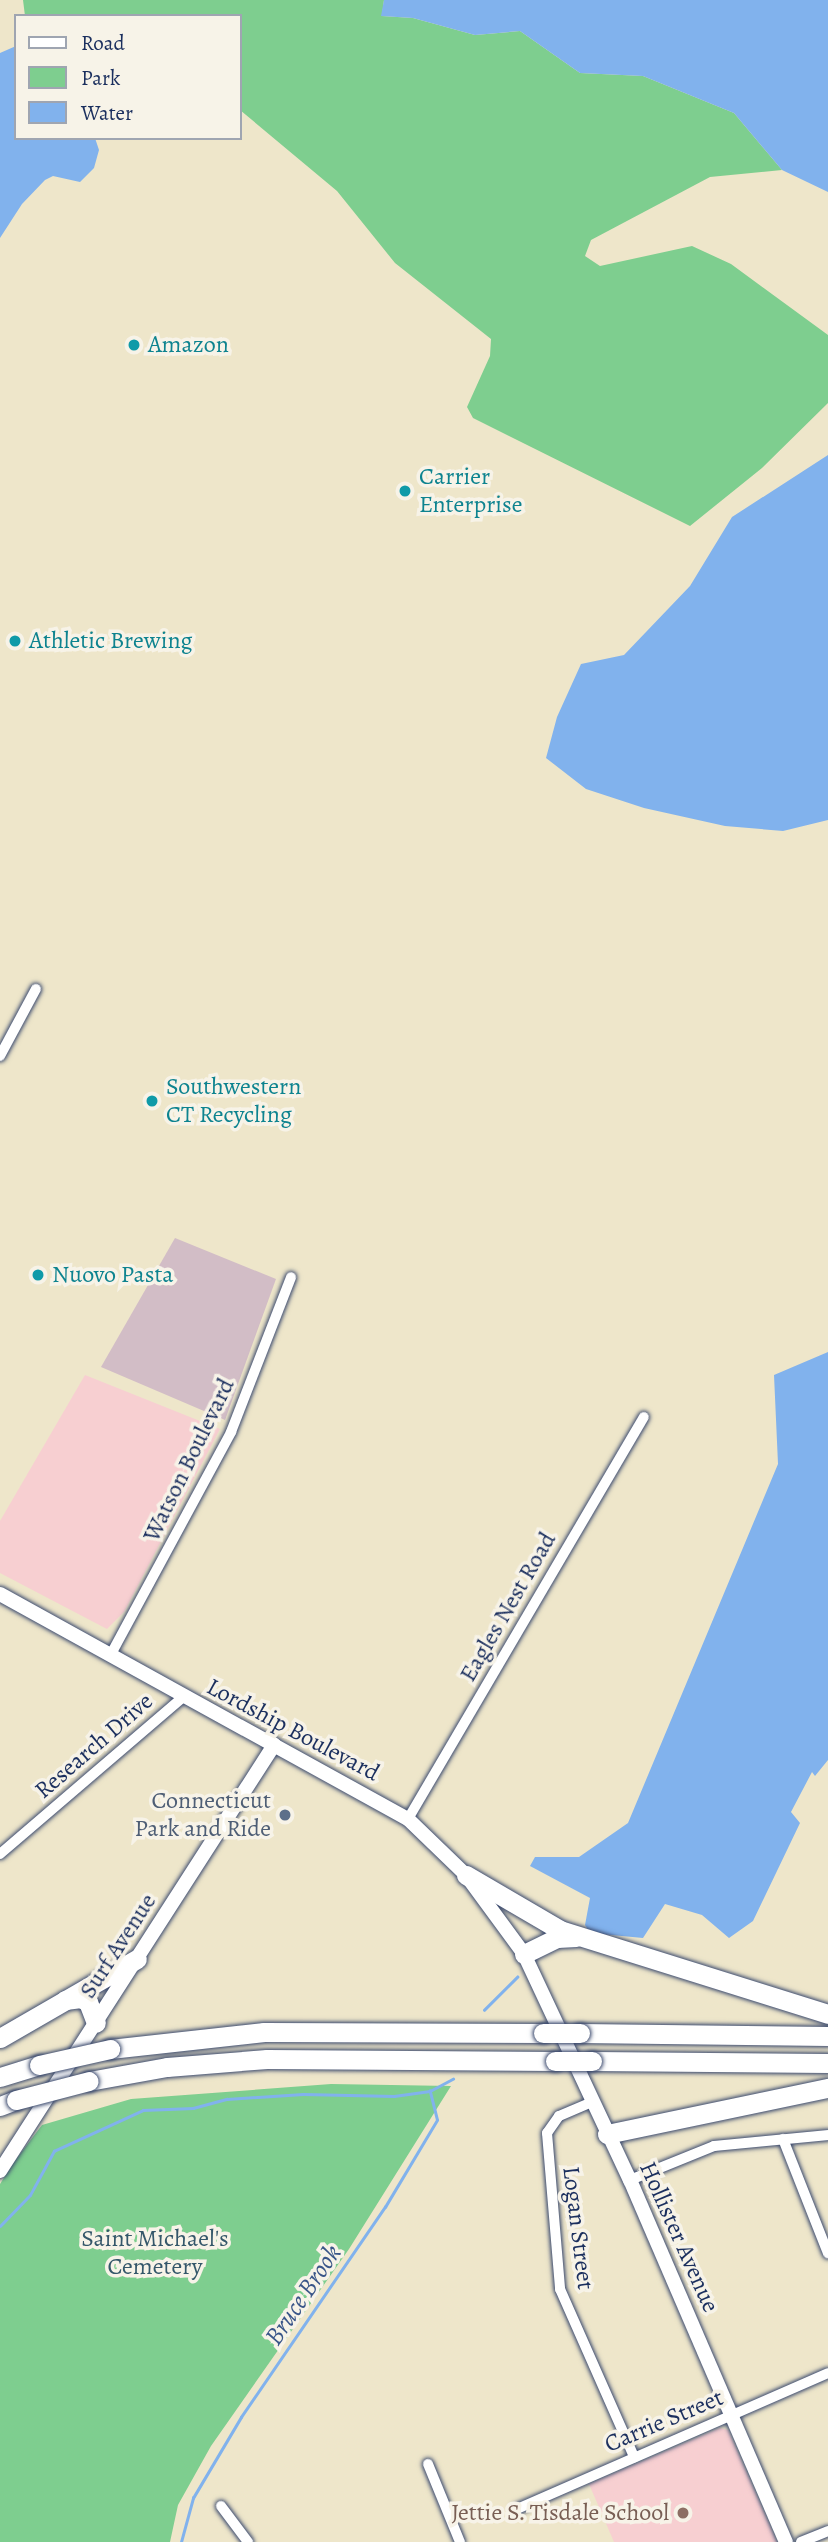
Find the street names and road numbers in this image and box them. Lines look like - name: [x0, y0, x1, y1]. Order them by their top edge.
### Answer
- street label: Watson Boulevard: [137, 1374, 241, 1546]
- street label: Eagles Nest Road: [454, 1527, 562, 1687]
- street label: Lordship Boulevard: [202, 1672, 384, 1788]
- street label: Research Drive: [29, 1687, 159, 1805]
- street label: Surf Avenue: [74, 1888, 162, 2004]
- street label: Hollister Avenue: [633, 2157, 725, 2317]
- street label: Logan Street: [556, 2165, 600, 2291]
- street label: Carrie Street: [600, 2383, 728, 2459]

